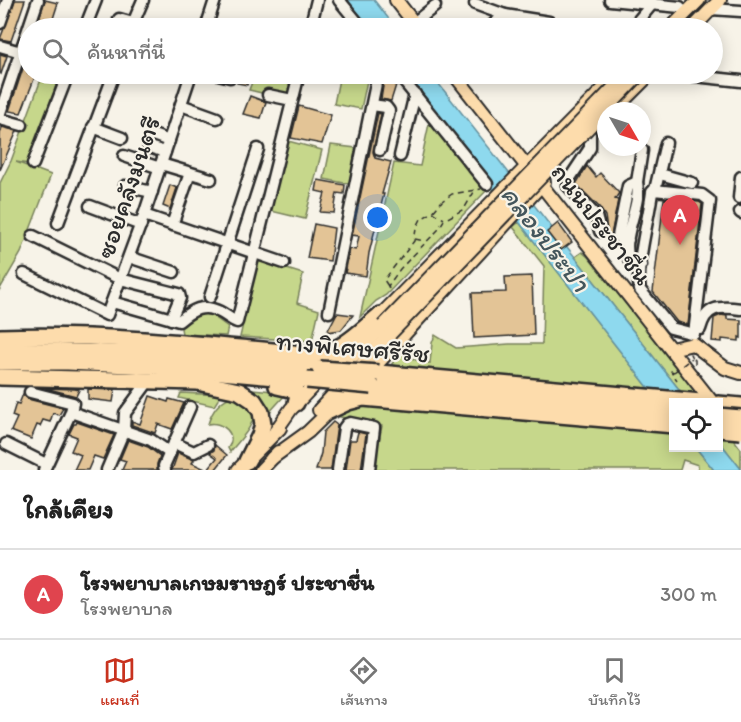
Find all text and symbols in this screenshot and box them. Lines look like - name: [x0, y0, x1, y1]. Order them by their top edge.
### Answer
- search box: [18, 18, 723, 84]
- icon: search: [39, 35, 72, 68]
- text: ค้นหาที่นี่: [87, 38, 165, 65]
- north arrow: [597, 102, 651, 156]
- street label: ซอยคลังมนตรี: [89, 112, 167, 262]
- street label: ถนนประชาชื่น: [544, 157, 660, 292]
- water label: คลองประปา: [494, 178, 598, 298]
- pin: A: [660, 196, 700, 245]
- your location: [363, 203, 392, 232]
- street label: ทางพิเศษศรีรัช: [275, 324, 431, 370]
- map controls: [669, 398, 723, 452]
- button: locate: [669, 398, 723, 452]
- text: ใกล้เคียง: [24, 493, 114, 525]
- text: โรงพยาบาลเกษมราษฎร์ ประชาชื่น: [81, 569, 374, 596]
- text: A: [37, 582, 50, 606]
- text: 300 m: [660, 582, 717, 606]
- text: โรงพยาบาล: [81, 596, 173, 620]
- tab: แผนที่: [100, 654, 140, 709]
- tab: เส้นทาง: [340, 654, 388, 709]
- tab: บันทึกไว้: [588, 654, 641, 709]

